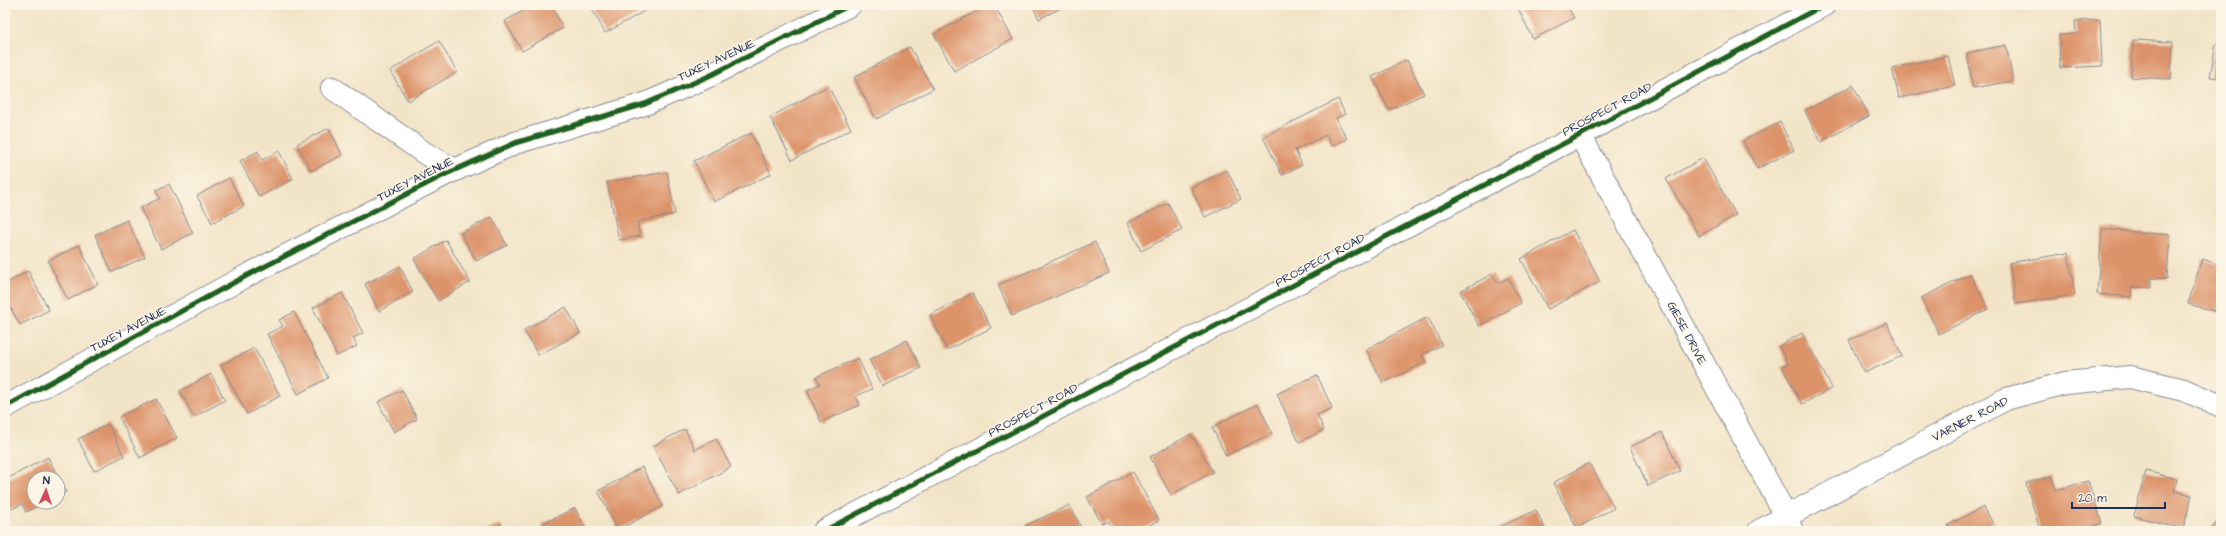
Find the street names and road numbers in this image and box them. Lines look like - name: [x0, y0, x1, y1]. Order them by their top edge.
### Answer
- street label: TUXEY AVENUE: [675, 35, 758, 86]
- street label: PROSPECT ROAD: [1559, 78, 1655, 140]
- street label: TUXEY AVENUE: [374, 153, 456, 206]
- street label: PROSPECT ROAD: [1272, 229, 1368, 291]
- street label: GIESE DRIVE: [1663, 299, 1710, 368]
- street label: TUXEY AVENUE: [87, 302, 169, 357]
- street label: PROSPECT ROAD: [985, 379, 1081, 441]
- street label: VARNER ROAD: [1929, 393, 2012, 446]

